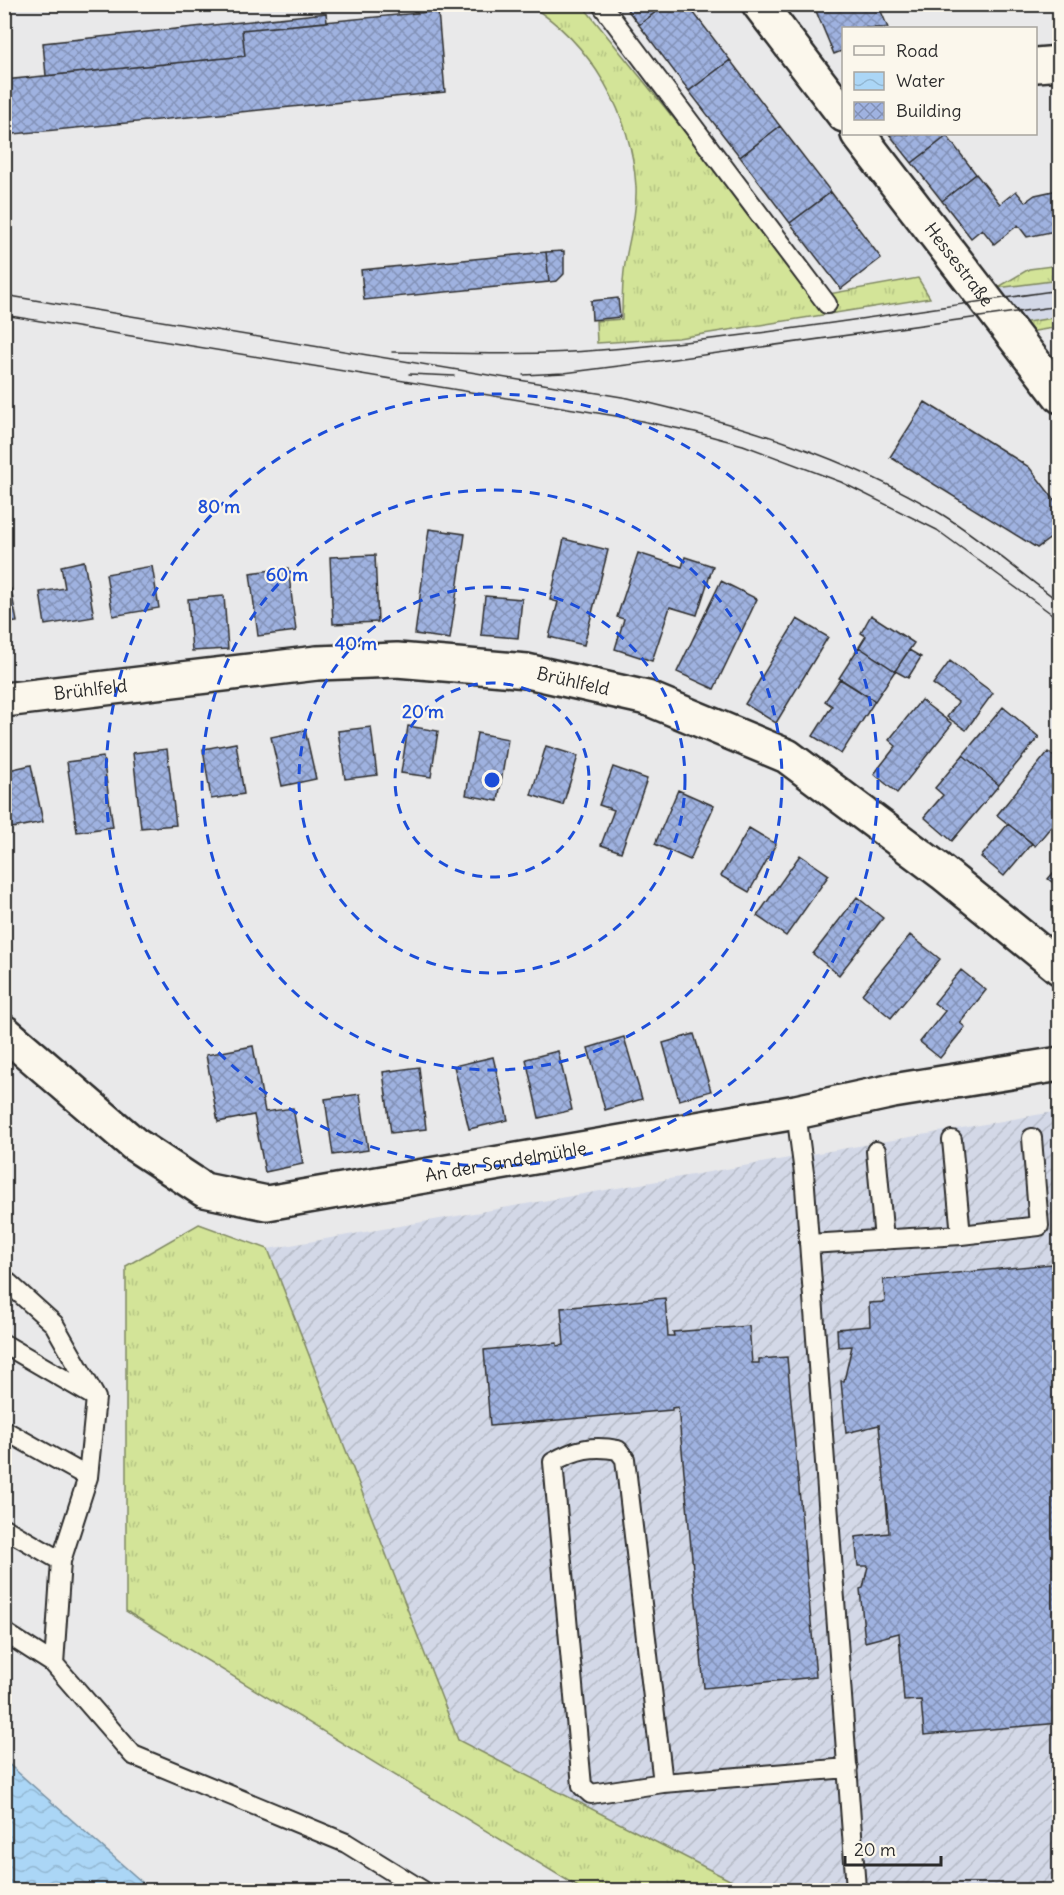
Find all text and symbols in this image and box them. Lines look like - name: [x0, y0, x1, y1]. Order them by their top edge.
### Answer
- legend: [842, 27, 1037, 135]
- text: Road: [896, 39, 939, 62]
- text: Water: [896, 69, 946, 92]
- text: Building: [896, 99, 961, 122]
- street label: Hessestraße: [920, 218, 999, 311]
- text: 80 m: [198, 495, 240, 518]
- text: 60 m: [266, 563, 308, 586]
- text: 40 m: [335, 632, 377, 655]
- street label: Brühlfeld: [535, 662, 612, 700]
- street label: Brühlfeld: [52, 673, 129, 705]
- text: 20 m: [402, 700, 444, 723]
- centre of rings: [482, 770, 502, 790]
- street label: An der Sandelmühle: [423, 1136, 588, 1187]
- scale bar: [845, 1829, 941, 1867]
- text: 20 m: [854, 1838, 896, 1861]

